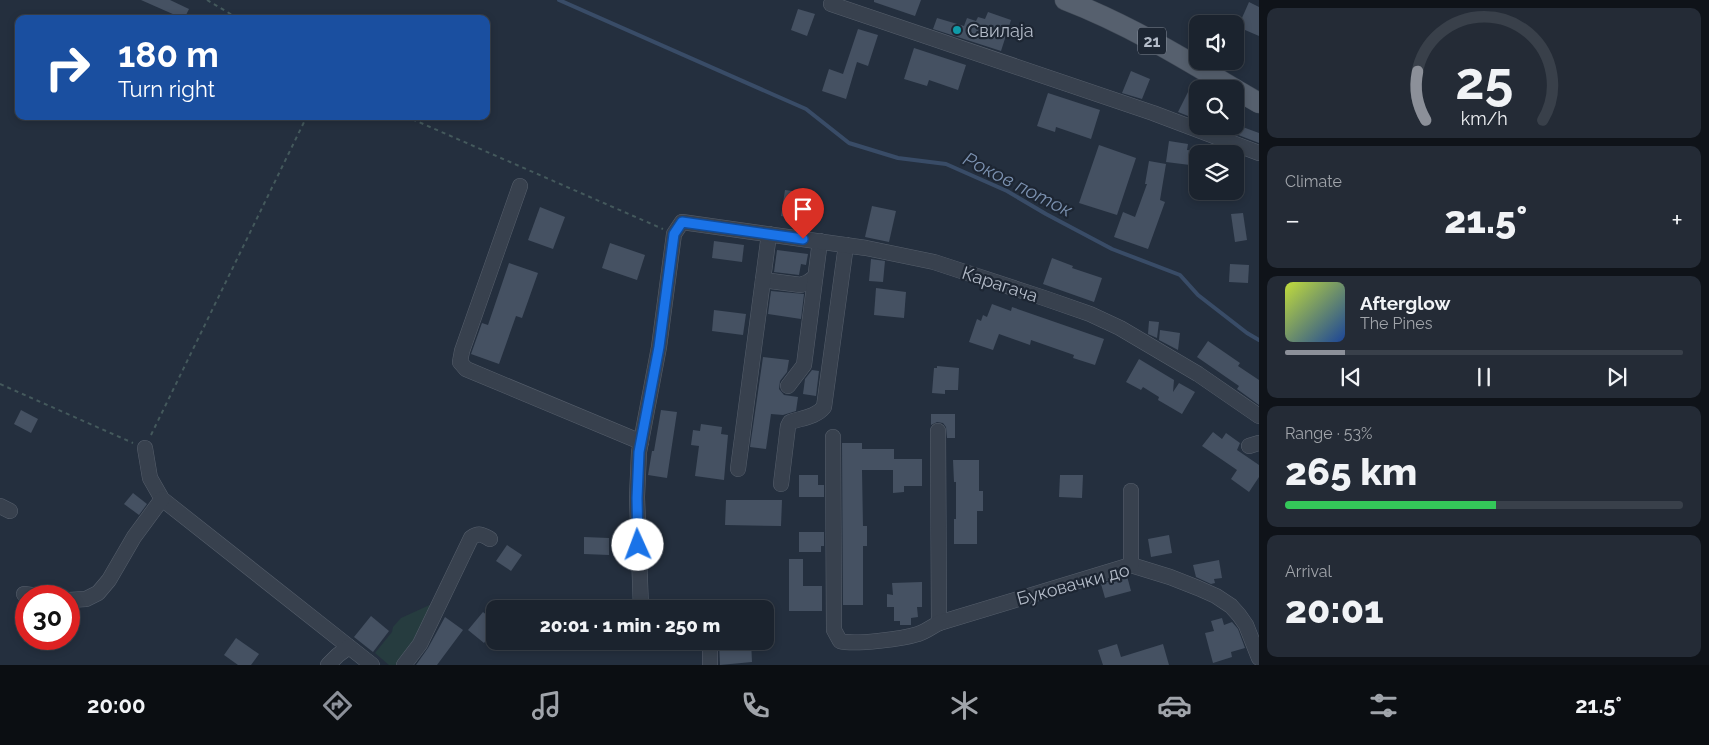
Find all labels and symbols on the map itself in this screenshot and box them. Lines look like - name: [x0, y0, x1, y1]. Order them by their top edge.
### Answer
- place label: Свилаја: [967, 20, 1034, 41]
- marker: Свилаја: [951, 24, 963, 36]
- road number: 21: [1138, 27, 1166, 54]
- water label: Роков поток: [960, 147, 1077, 221]
- pin: [782, 188, 824, 239]
- street label: Карагача: [960, 262, 1040, 306]
- position arrow: [611, 518, 663, 570]
- street label: Буковачки до: [1014, 559, 1132, 609]
- speed limit sign: 30: [15, 585, 80, 650]

